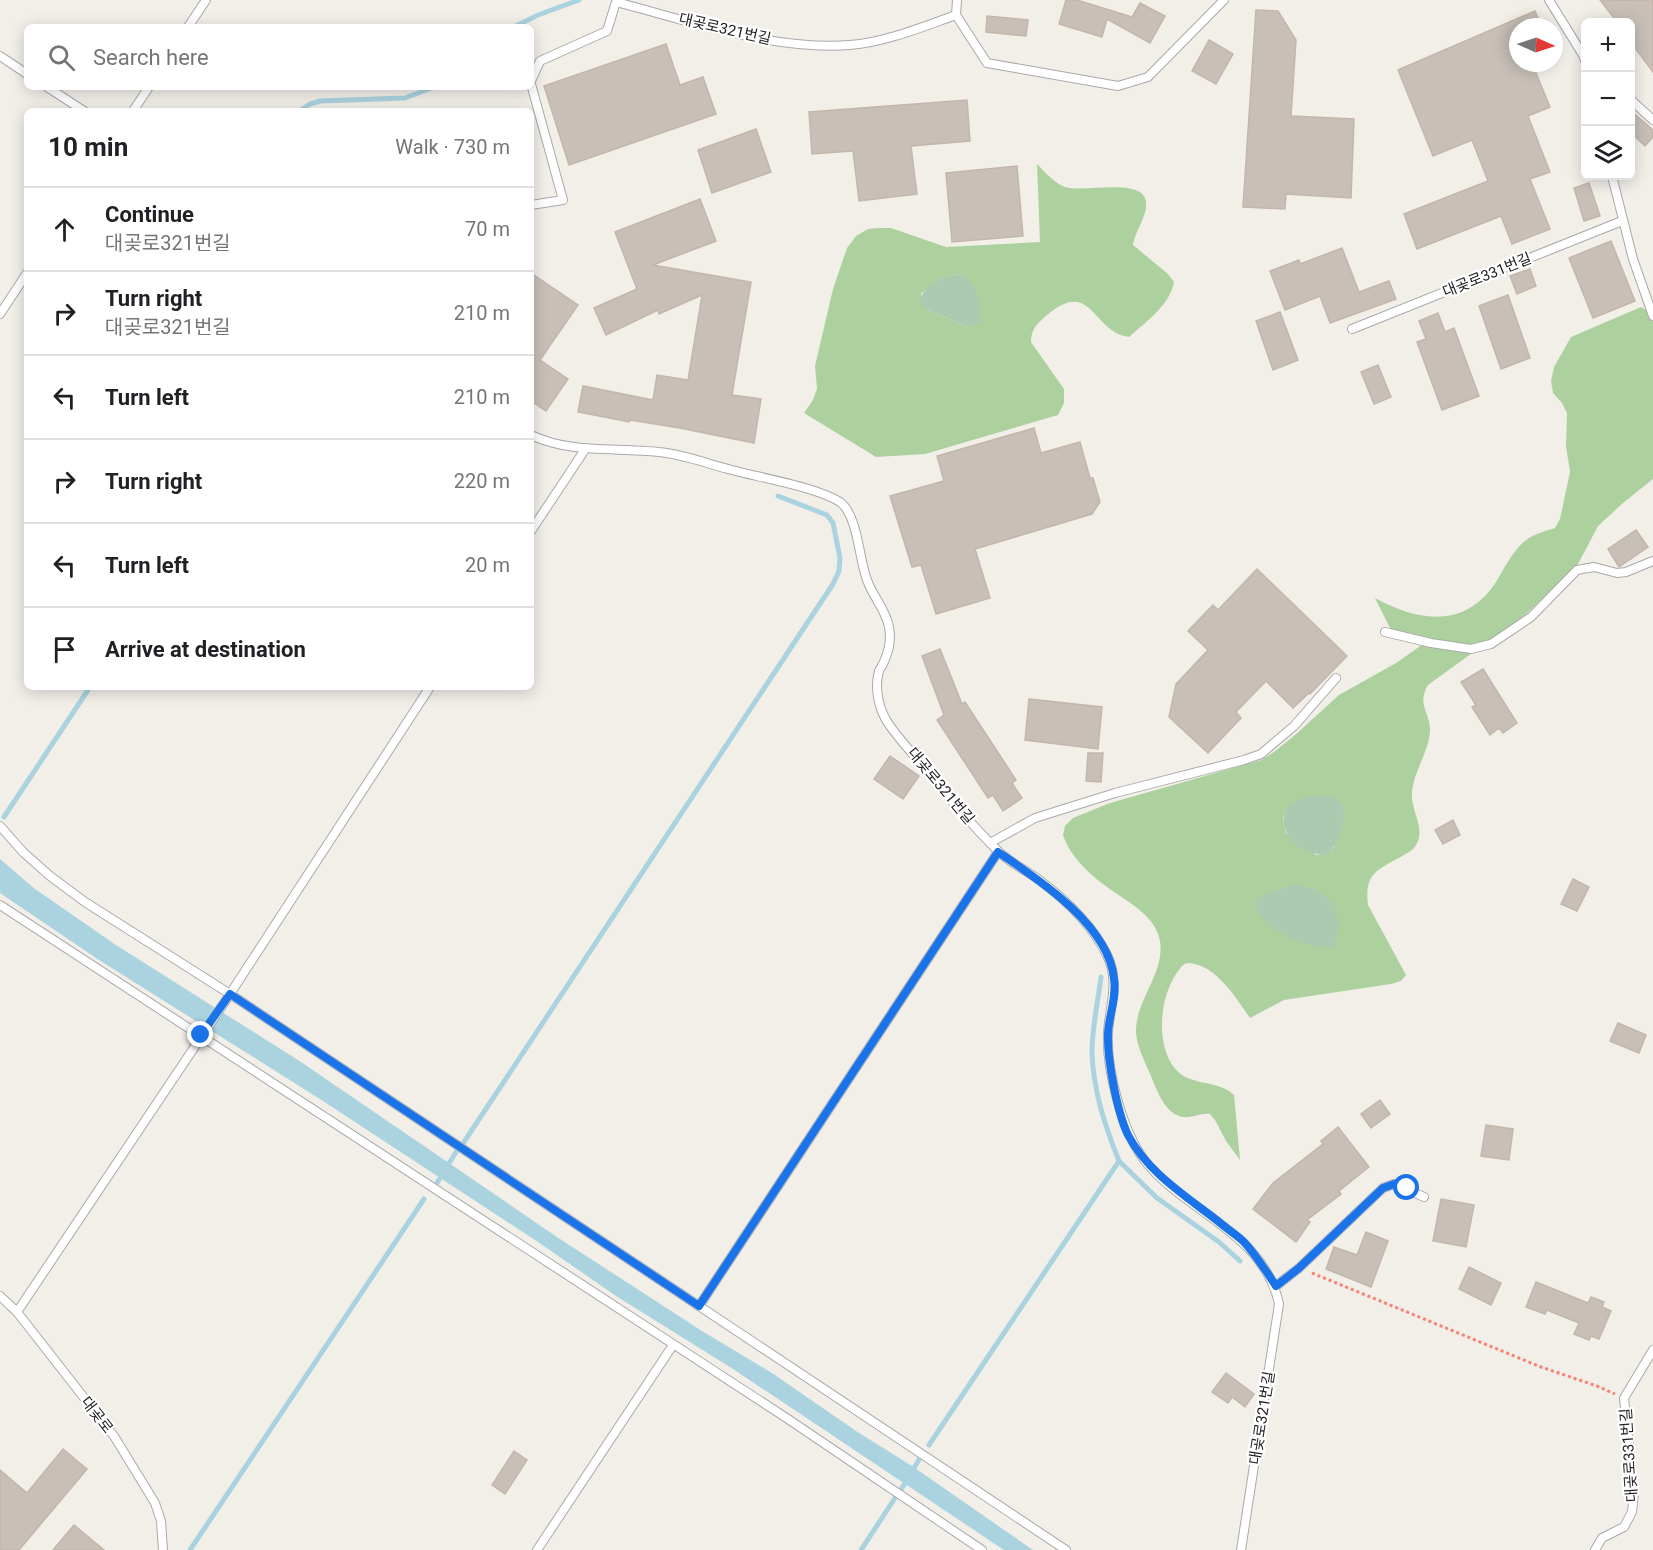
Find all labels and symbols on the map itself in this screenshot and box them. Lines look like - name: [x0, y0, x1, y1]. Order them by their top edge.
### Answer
- street label: 대곶로321번길: [677, 10, 773, 48]
- north arrow: [1509, 18, 1563, 72]
- street label: 대곶로331번길: [1440, 249, 1534, 301]
- street label: 대곶로321번길: [904, 744, 978, 828]
- route end: [187, 1021, 213, 1047]
- route start: [1393, 1174, 1419, 1200]
- street label: 대곶로321번길: [1246, 1370, 1278, 1466]
- street label: 대곶로: [77, 1393, 117, 1437]
- street label: 대곶로331번길: [1617, 1407, 1641, 1503]

